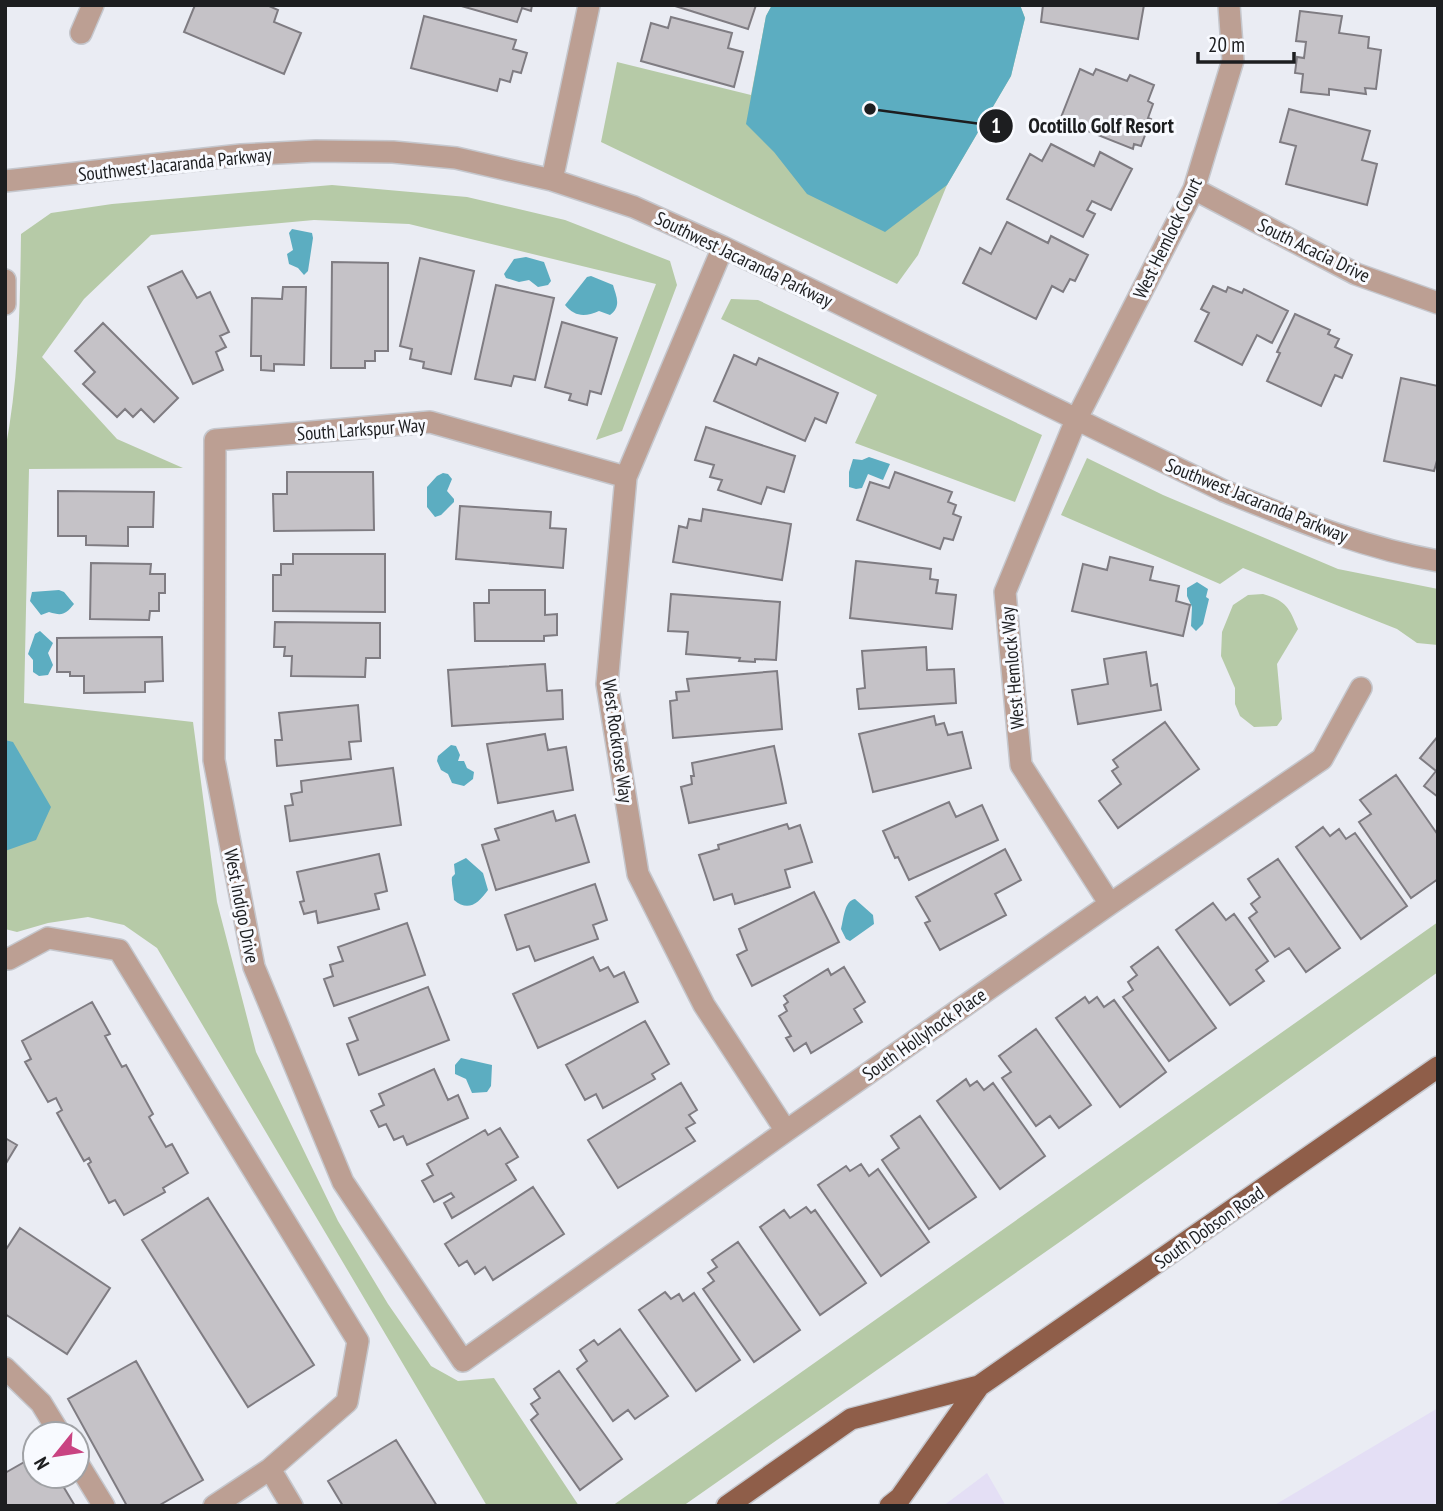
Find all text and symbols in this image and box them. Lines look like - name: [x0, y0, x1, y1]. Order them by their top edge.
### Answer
- scale bar: [1198, 21, 1294, 65]
- text: 20 m: [1208, 31, 1245, 58]
- callout: Ocotillo Golf Resort: [979, 105, 1188, 147]
- text: 1: [991, 112, 1001, 139]
- text: Ocotillo Golf Resort: [1028, 112, 1174, 139]
- street label: Southwest Jacaranda Parkway: [77, 142, 274, 186]
- street label: West Hemlock Court: [1127, 173, 1207, 303]
- street label: Southwest Jacaranda Parkway: [651, 206, 837, 313]
- street label: South Acacia Drive: [1254, 213, 1374, 288]
- street label: South Larkspur Way: [296, 412, 427, 445]
- street label: Southwest Jacaranda Parkway: [1162, 452, 1352, 548]
- street label: West Hemlock Way: [995, 605, 1029, 730]
- street label: West Rockrose Way: [597, 678, 639, 805]
- street label: West Indigo Drive: [219, 847, 265, 965]
- street label: South Hollyhock Place: [857, 982, 991, 1086]
- street label: South Dobson Road: [1150, 1180, 1268, 1274]
- north arrow: [21, 1420, 91, 1490]
- text: N: [28, 1453, 54, 1474]

